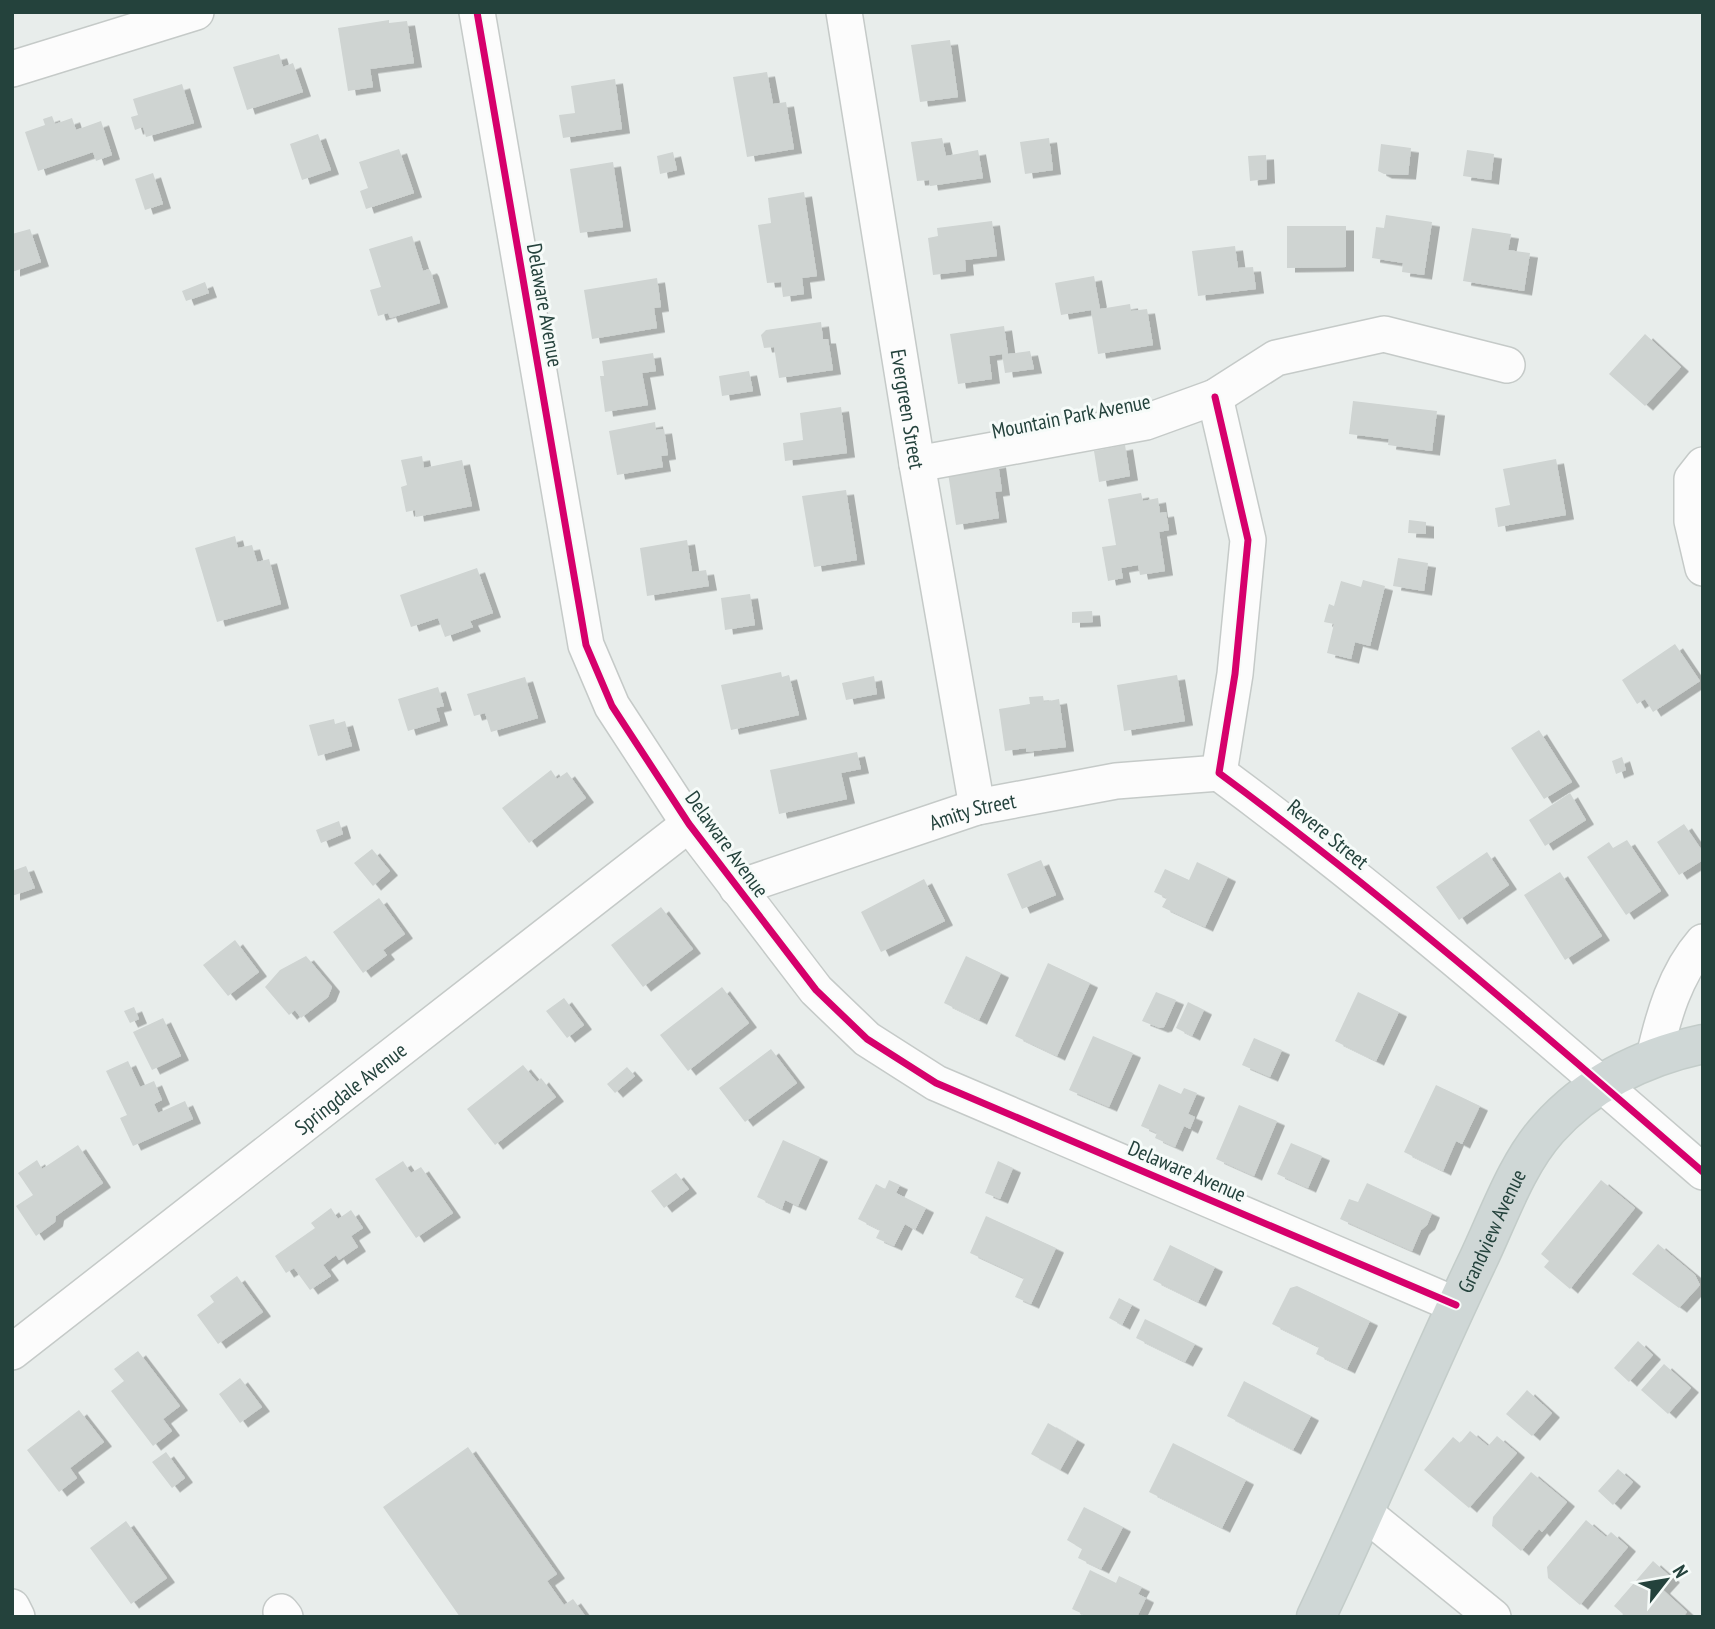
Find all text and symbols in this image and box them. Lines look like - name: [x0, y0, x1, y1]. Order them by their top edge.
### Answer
- street label: Delaware Avenue: [521, 241, 569, 369]
- street label: Evergreen Street: [885, 347, 931, 471]
- street label: Mountain Park Avenue: [989, 387, 1153, 445]
- street label: Delaware Avenue: [679, 785, 775, 903]
- street label: Amity Street: [925, 786, 1018, 836]
- street label: Revere Street: [1282, 793, 1374, 875]
- street label: Springdale Avenue: [289, 1036, 412, 1140]
- street label: Delaware Avenue: [1124, 1134, 1250, 1208]
- street label: Grandview Avenue: [1451, 1164, 1531, 1297]
- north arrow: [1631, 1545, 1701, 1615]
- text: N: [1668, 1561, 1694, 1582]

